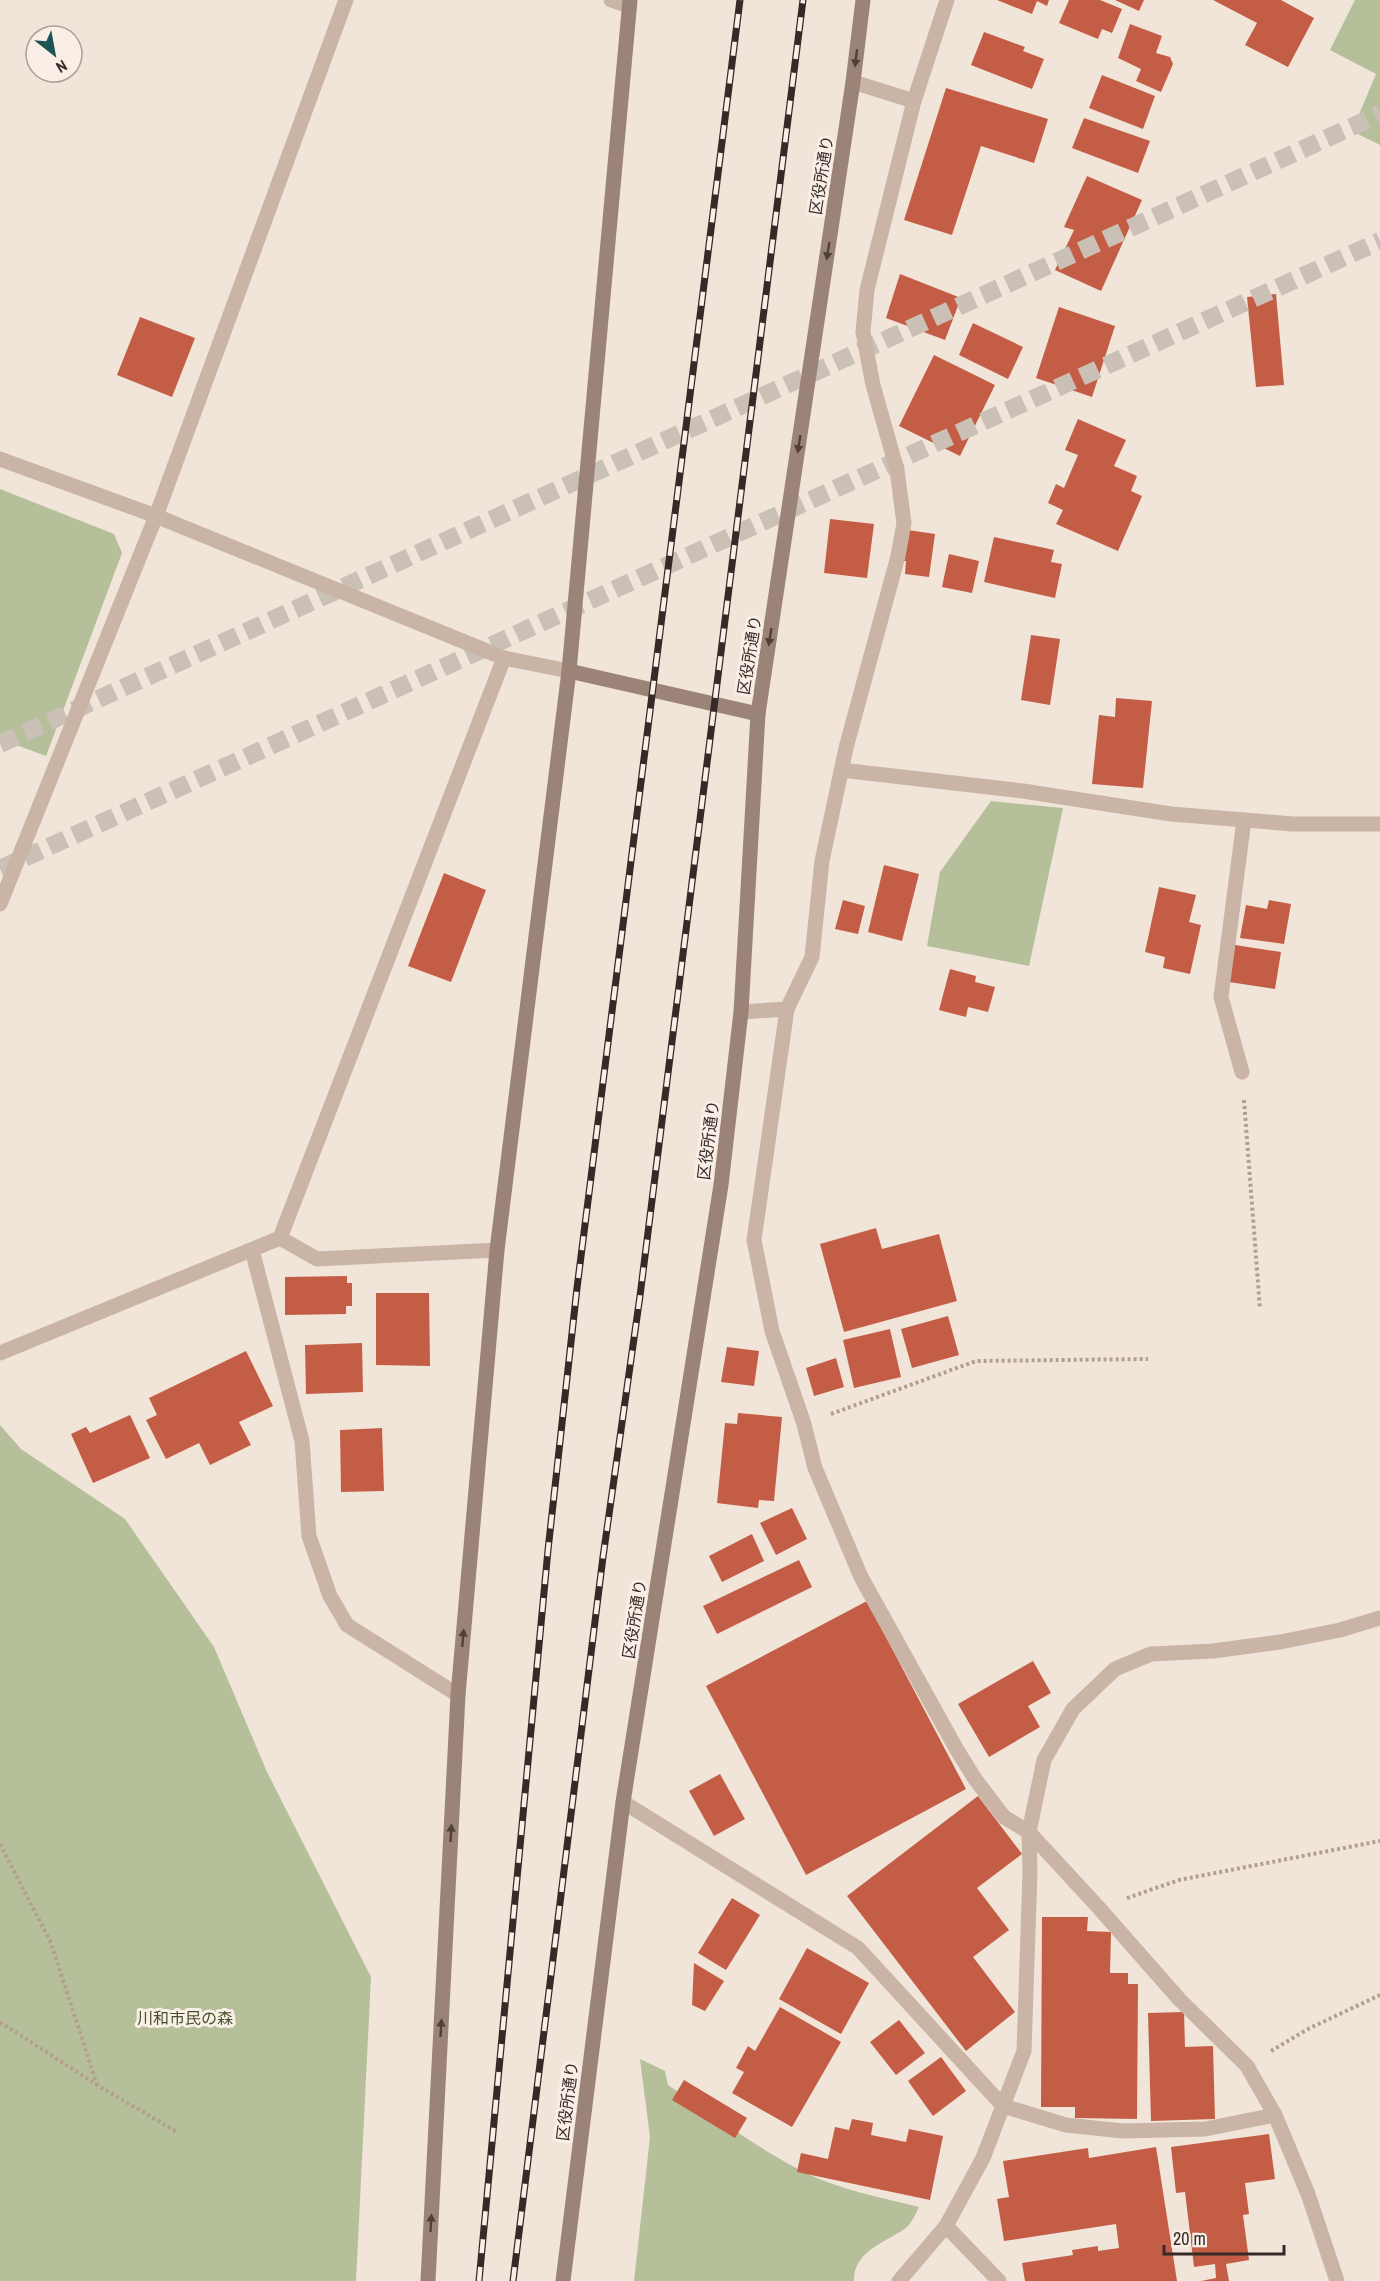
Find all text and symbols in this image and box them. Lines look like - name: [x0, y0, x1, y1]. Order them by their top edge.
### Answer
- north arrow: [24, 24, 84, 84]
- one-way arrow: [851, 49, 861, 68]
- text: N: [52, 55, 71, 79]
- street label: 区役所通り: [804, 134, 838, 216]
- one-way arrow: [823, 242, 832, 261]
- one-way arrow: [794, 434, 803, 453]
- street label: 区役所通り: [732, 614, 766, 696]
- one-way arrow: [765, 627, 774, 646]
- street label: 区役所通り: [692, 1099, 724, 1181]
- street label: 区役所通り: [617, 1578, 651, 1660]
- one-way arrow: [458, 1629, 467, 1648]
- one-way arrow: [446, 1824, 455, 1843]
- park label: 川和市民の森: [137, 2007, 233, 2029]
- one-way arrow: [436, 2018, 445, 2037]
- street label: 区役所通り: [551, 2060, 583, 2142]
- one-way arrow: [426, 2213, 435, 2232]
- scale bar: [1164, 2218, 1284, 2256]
- text: 20 m: [1173, 2226, 1206, 2251]

